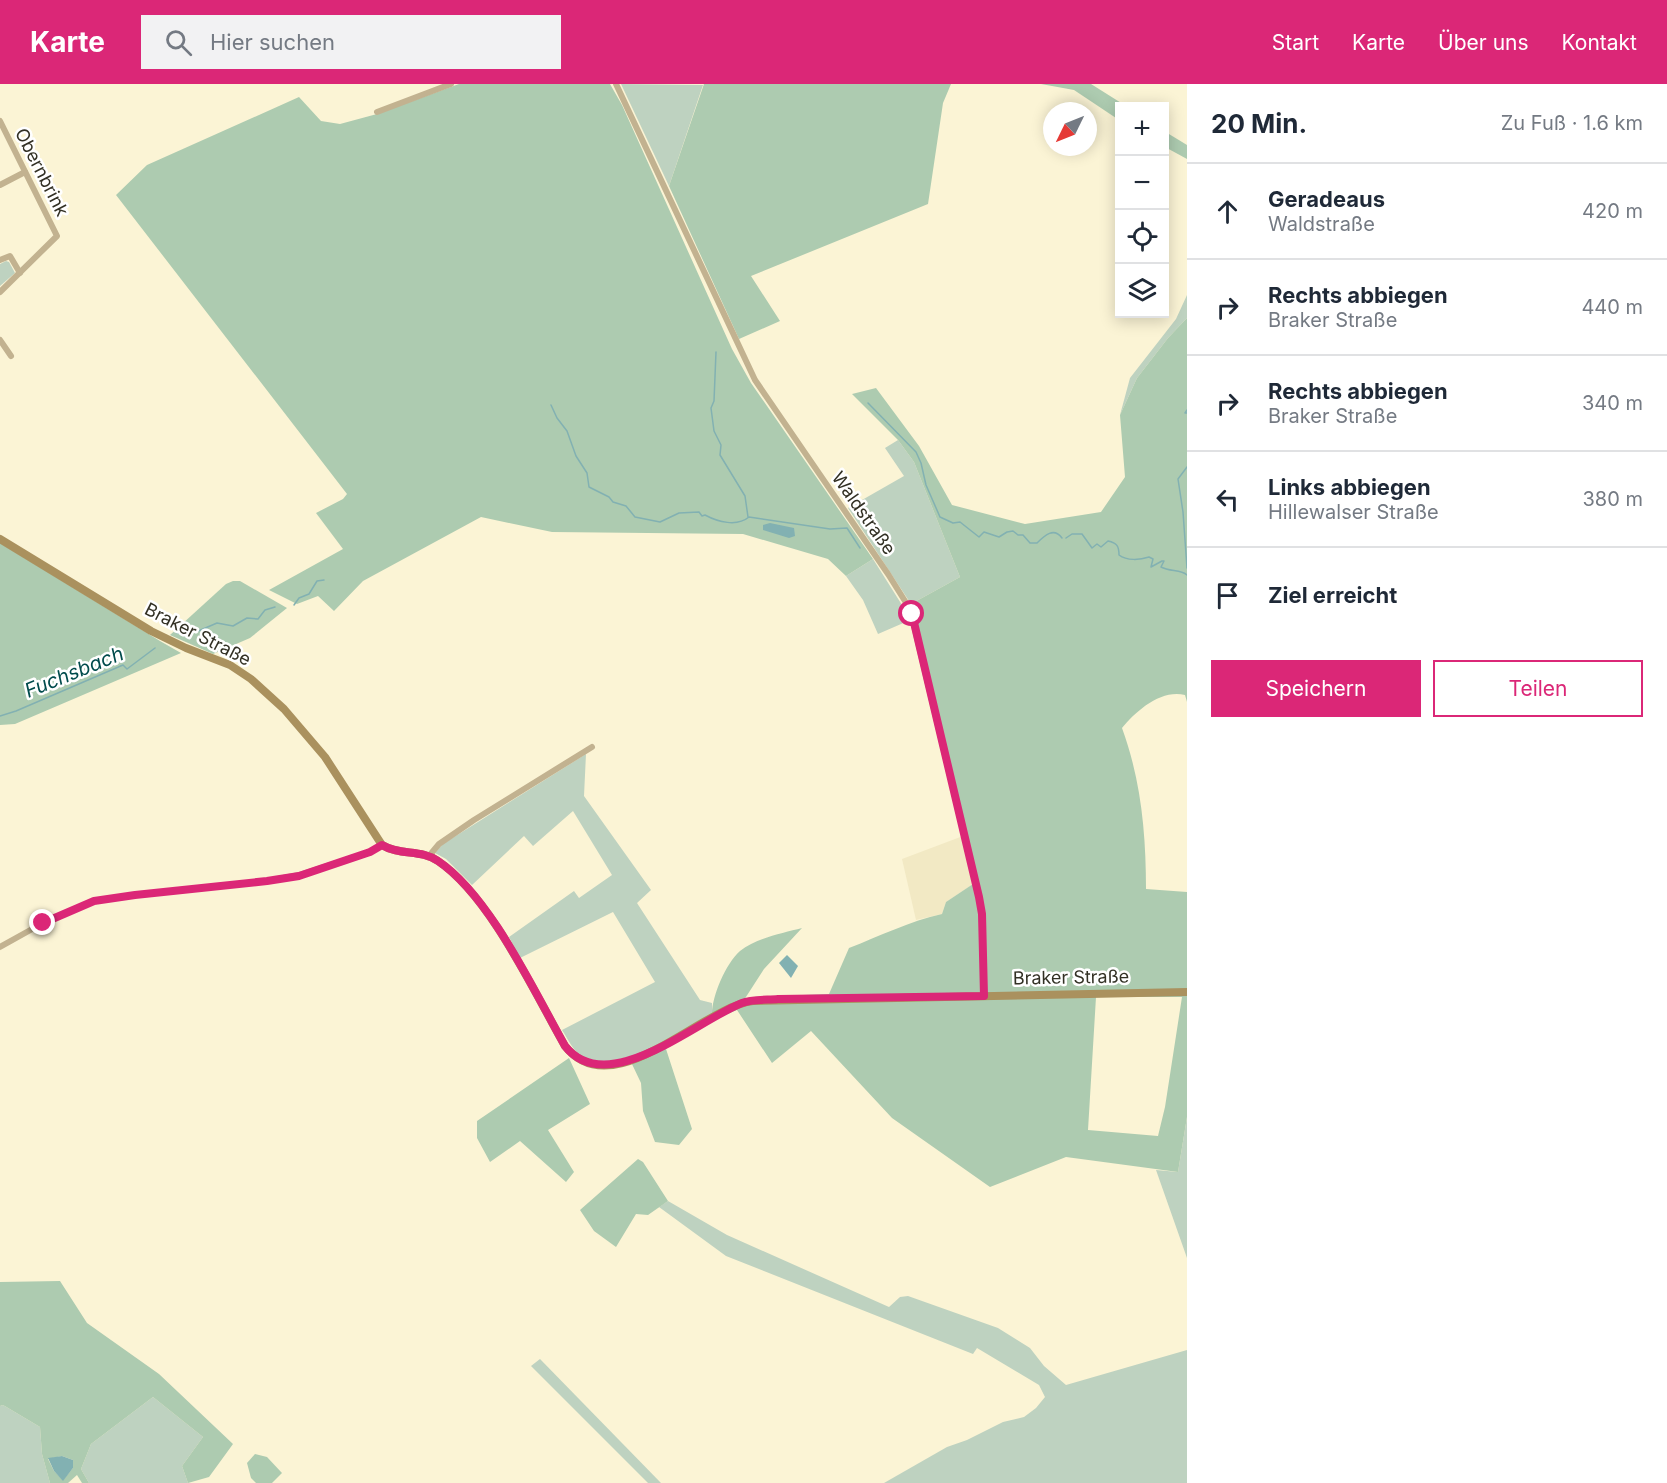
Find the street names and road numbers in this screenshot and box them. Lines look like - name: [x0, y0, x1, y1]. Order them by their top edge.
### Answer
- street label: Obernbrink: [11, 124, 73, 220]
- street label: Waldstraße: [828, 468, 900, 558]
- street label: Braker Straße: [141, 598, 255, 670]
- street label: Braker Straße: [1013, 965, 1129, 989]

